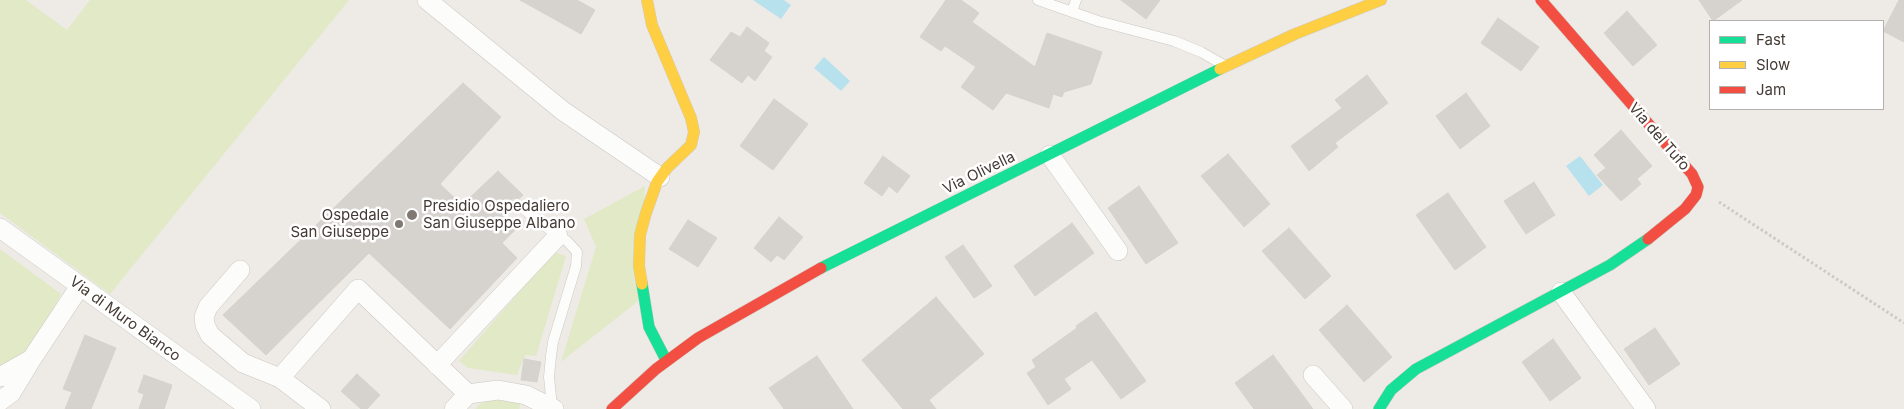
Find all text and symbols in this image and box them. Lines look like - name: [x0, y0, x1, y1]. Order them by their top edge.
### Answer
- legend: [1709, 20, 1884, 110]
- text: Fast: [1756, 30, 1786, 49]
- text: Slow: [1756, 55, 1790, 74]
- text: Jam: [1756, 80, 1786, 99]
- street label: Via del Tufo: [1625, 99, 1693, 175]
- street label: Via Olivella: [940, 148, 1018, 198]
- place label: Presidio Ospedaliero San Giuseppe Albano: [423, 197, 575, 232]
- place label: Ospedale San Giuseppe: [290, 206, 389, 241]
- marker: Presidio Ospedaliero San Giuseppe Albano: [405, 208, 419, 222]
- marker: Ospedale San Giuseppe: [393, 218, 405, 230]
- street label: Via di Muro Bianco: [66, 273, 184, 365]

